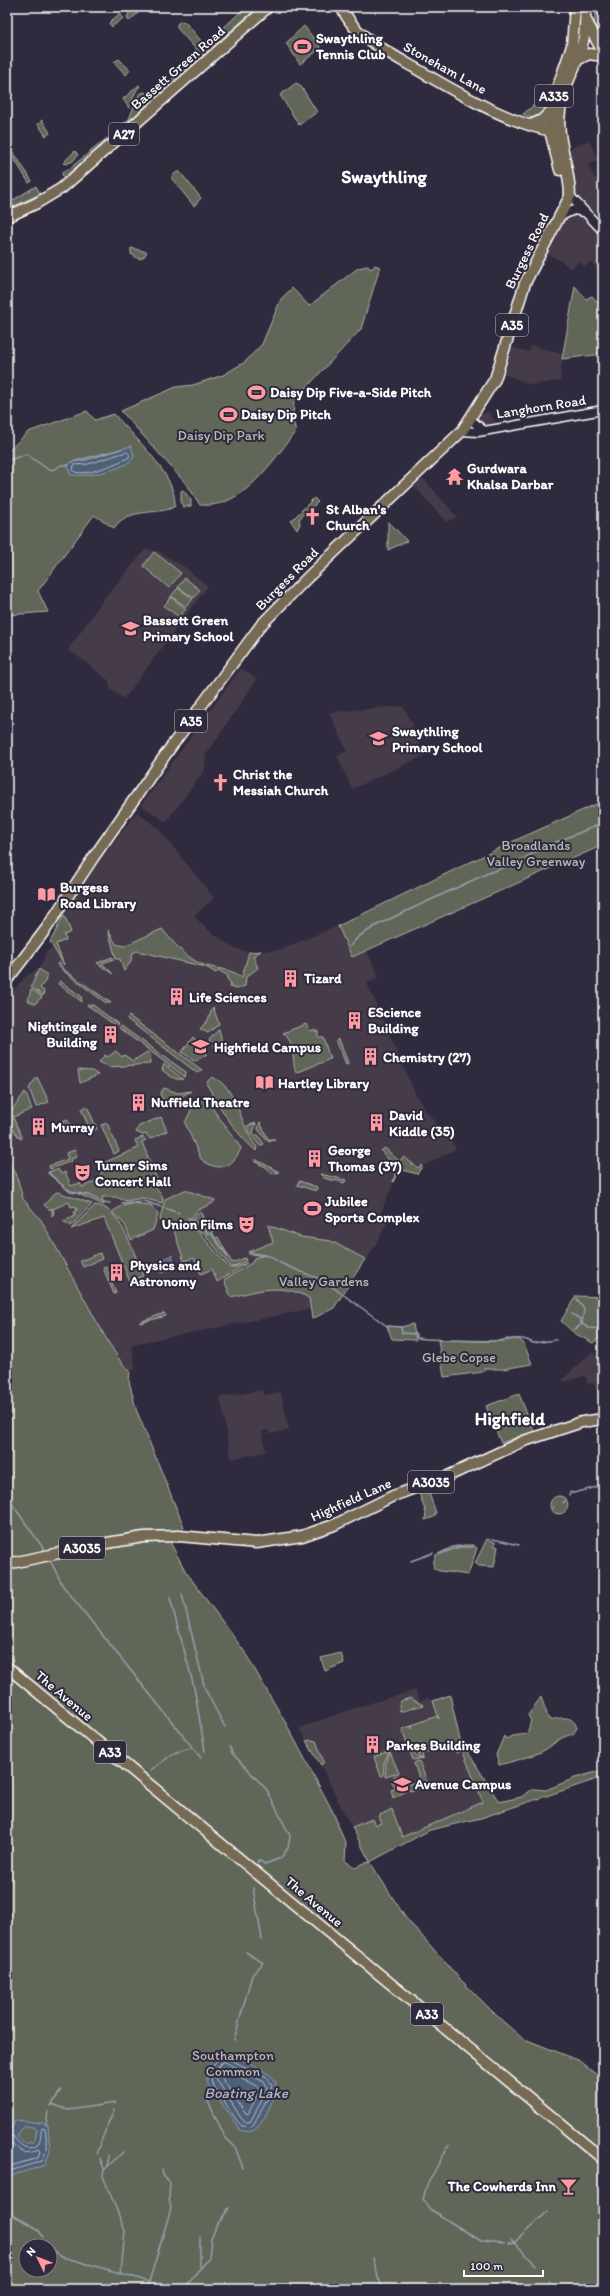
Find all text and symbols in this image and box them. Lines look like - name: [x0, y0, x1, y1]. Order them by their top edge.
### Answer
- street label: Bassett Green Road: [128, 22, 229, 113]
- place label: Swaythling Tennis Club: [315, 30, 386, 63]
- sports icon: Swaythling Tennis Club: [293, 36, 313, 56]
- street label: Stoneham Lane: [400, 38, 490, 98]
- road number: A335: [535, 85, 573, 107]
- road number: A27: [109, 123, 139, 145]
- district label: Swaythling: [341, 166, 428, 188]
- street label: Burgess Road: [501, 210, 553, 292]
- road number: A35: [496, 314, 528, 336]
- sports icon: Daisy Dip Five-a-Side Pitch: [247, 382, 267, 402]
- place label: Daisy Dip Five-a-Side Pitch: [270, 384, 432, 401]
- street label: Langhorn Road: [495, 391, 587, 422]
- sports icon: Daisy Dip Pitch: [218, 404, 238, 424]
- place label: Daisy Dip Pitch: [241, 406, 331, 423]
- park label: Daisy Dip Park: [177, 427, 265, 444]
- place label: Gurdwara Khalsa Darbar: [467, 460, 554, 493]
- temple icon: Gurdwara Khalsa Darbar: [444, 466, 464, 486]
- place label: St Alban's Church: [326, 501, 387, 534]
- church icon: St Alban's Church: [303, 507, 323, 527]
- street label: Burgess Road: [252, 544, 322, 614]
- place label: Bassett Green Primary School: [143, 612, 235, 645]
- school or university icon: Bassett Green Primary School: [120, 618, 140, 638]
- road number: A35: [175, 710, 207, 732]
- place label: Swaythling Primary School: [392, 723, 484, 756]
- school or university icon: Swaythling Primary School: [369, 729, 389, 749]
- place label: Christ the Messiah Church: [233, 766, 329, 799]
- church icon: Christ the Messiah Church: [210, 772, 230, 792]
- park label: Broadlands Valley Greenway: [487, 837, 586, 870]
- place label: Burgess Road Library: [60, 879, 137, 912]
- library icon: Burgess Road Library: [37, 885, 57, 905]
- building icon: Tizard: [281, 968, 301, 988]
- place label: Tizard: [303, 970, 342, 987]
- building icon: Life Sciences: [166, 987, 186, 1007]
- place label: Life Sciences: [189, 989, 267, 1006]
- place label: EScience Building: [368, 1004, 421, 1037]
- building icon: EScience Building: [345, 1010, 365, 1030]
- place label: Nightingale Building: [28, 1018, 98, 1051]
- building icon: Nightingale Building: [100, 1024, 120, 1044]
- school or university icon: Highfield Campus: [191, 1037, 211, 1057]
- place label: Highfield Campus: [214, 1039, 321, 1056]
- building icon: Chemistry (27): [360, 1047, 380, 1067]
- place label: Chemistry (27): [383, 1049, 472, 1066]
- library icon: Hartley Library: [255, 1073, 275, 1093]
- place label: Hartley Library: [278, 1075, 369, 1092]
- building icon: Nuffield Theatre: [128, 1092, 148, 1112]
- place label: Nuffield Theatre: [151, 1094, 250, 1111]
- place label: David Kiddle (35): [389, 1107, 455, 1140]
- building icon: David Kiddle (35): [366, 1113, 386, 1133]
- building icon: Murray: [28, 1117, 48, 1137]
- place label: Murray: [51, 1119, 94, 1136]
- place label: George Thomas (37): [327, 1142, 402, 1175]
- building icon: George Thomas (37): [305, 1148, 325, 1168]
- place label: Turner Sims Concert Hall: [94, 1157, 172, 1190]
- theatre icon: Turner Sims Concert Hall: [72, 1163, 92, 1183]
- place label: Jubilee Sports Complex: [324, 1193, 420, 1226]
- sports icon: Jubilee Sports Complex: [302, 1199, 322, 1219]
- theatre icon: Union Films: [236, 1214, 256, 1234]
- place label: Union Films: [162, 1216, 233, 1233]
- place label: Physics and Astronomy: [129, 1257, 201, 1290]
- building icon: Physics and Astronomy: [107, 1263, 127, 1283]
- park label: Valley Gardens: [279, 1273, 369, 1290]
- park label: Glebe Copse: [422, 1349, 496, 1366]
- district label: Highfield: [475, 1408, 546, 1430]
- road number: A3035: [408, 1471, 454, 1493]
- street label: Highfield Lane: [308, 1475, 394, 1525]
- road number: A3035: [59, 1537, 105, 1559]
- street label: The Avenue: [32, 1667, 96, 1725]
- building icon: Parkes Building: [363, 1735, 383, 1755]
- place label: Parkes Building: [386, 1737, 481, 1754]
- road number: A33: [94, 1741, 126, 1763]
- school or university icon: Avenue Campus: [392, 1774, 412, 1794]
- place label: Avenue Campus: [414, 1776, 511, 1793]
- street label: The Avenue: [282, 1873, 346, 1931]
- road number: A33: [411, 2003, 443, 2025]
- park label: Southampton Common: [192, 2047, 274, 2080]
- water label: Boating Lake: [204, 2084, 289, 2102]
- bar icon: The Cowherds Inn: [559, 2176, 579, 2196]
- place label: The Cowherds Inn: [447, 2178, 557, 2195]
- north arrow: [18, 2238, 58, 2278]
- text: N: [24, 2244, 38, 2259]
- scale bar: [464, 2252, 543, 2278]
- text: 100 m: [470, 2259, 503, 2273]

